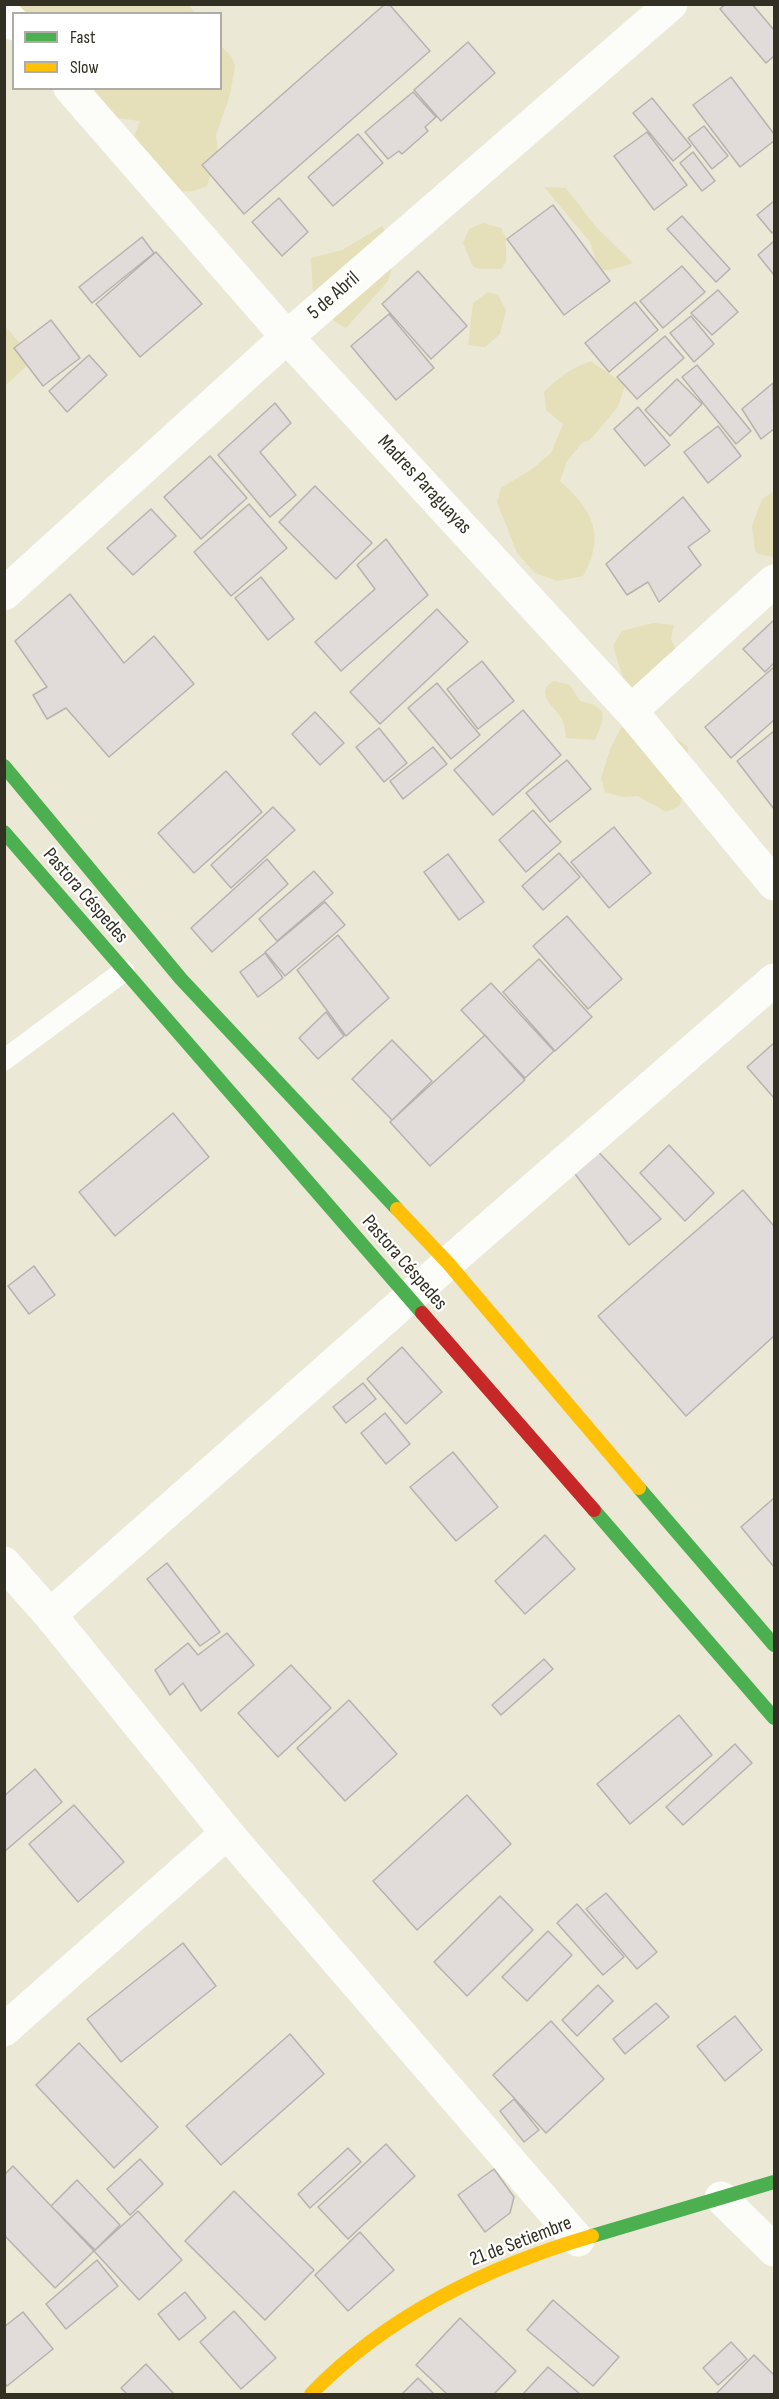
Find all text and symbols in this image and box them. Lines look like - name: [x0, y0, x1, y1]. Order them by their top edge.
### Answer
- legend: [12, 12, 222, 90]
- text: Fast: [70, 27, 95, 48]
- text: Slow: [70, 57, 99, 78]
- street label: 5 de Abril: [303, 267, 365, 325]
- street label: Madres Paraguayas: [372, 430, 476, 540]
- street label: Pastora Céspedes: [37, 844, 133, 948]
- street label: Pastora Céspedes: [356, 1211, 452, 1315]
- street label: 21 de Setiembre: [467, 2212, 575, 2272]

